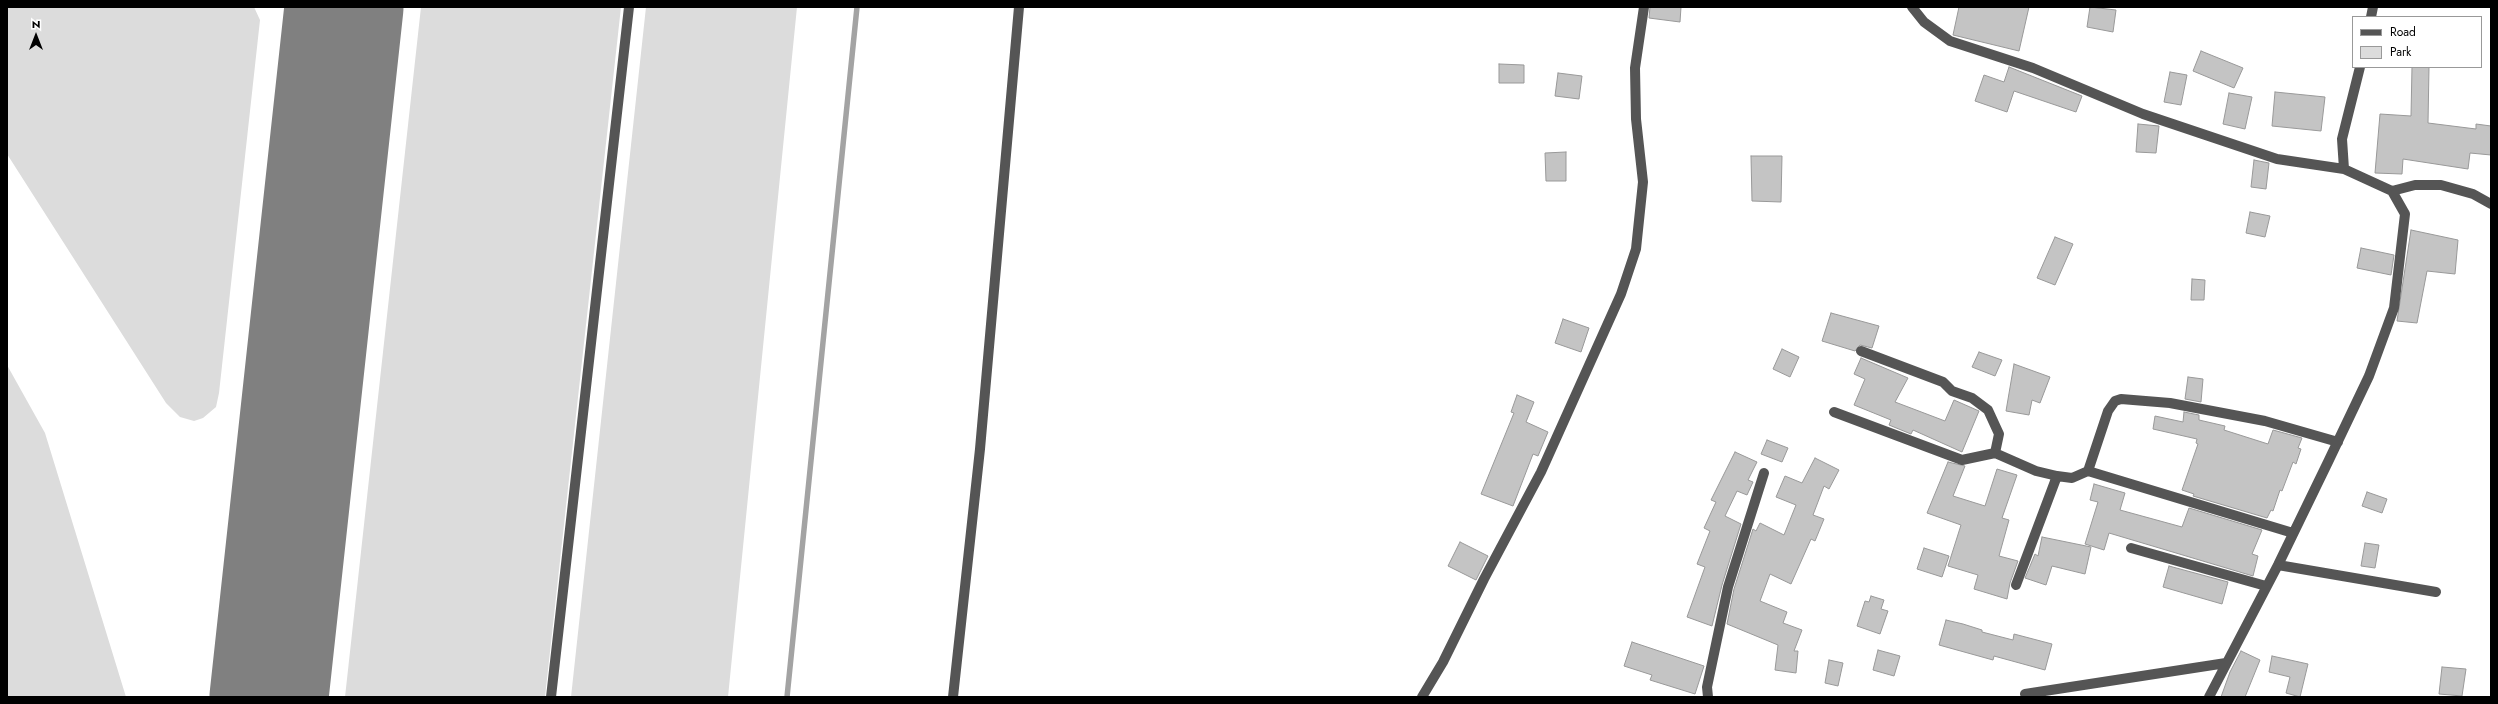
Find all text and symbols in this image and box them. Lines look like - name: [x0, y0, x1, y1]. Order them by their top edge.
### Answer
- north arrow: [16, 16, 56, 56]
- text: N: [32, 16, 40, 32]
- legend: [2352, 16, 2482, 68]
- text: Road: [2390, 23, 2416, 41]
- text: Park: [2390, 43, 2411, 61]

